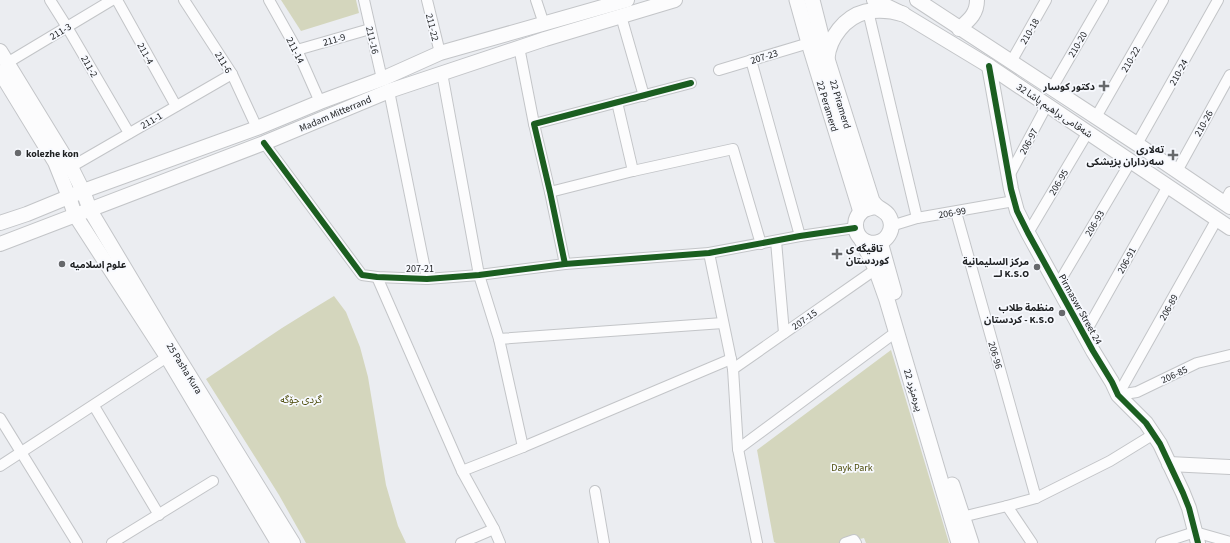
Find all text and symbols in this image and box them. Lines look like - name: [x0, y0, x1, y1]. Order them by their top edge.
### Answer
- street label: 211-22: [422, 12, 442, 43]
- street label: 210-18: [1017, 16, 1043, 47]
- street label: 211-3: [47, 20, 74, 44]
- street label: 211-16: [362, 25, 382, 55]
- street label: 210-20: [1065, 29, 1091, 60]
- street label: 211-9: [321, 30, 347, 50]
- street label: 211-14: [283, 35, 308, 66]
- street label: 211-4: [133, 40, 157, 67]
- street label: 210-22: [1118, 44, 1144, 75]
- street label: 207-23: [749, 46, 780, 68]
- street label: 211-6: [211, 49, 235, 76]
- street label: 211-2: [77, 53, 101, 80]
- street label: 210-24: [1166, 57, 1192, 88]
- street label: 22 Piramerd: [826, 78, 854, 130]
- street label: 22 Peramerd: [813, 79, 841, 134]
- street label: شەقامی براهیم پاشا 32: [1014, 80, 1095, 142]
- place label: دكتور كوسار: [1042, 80, 1095, 94]
- marker: دكتور كوسار: [1098, 80, 1110, 92]
- street label: Madam Mitterrand: [297, 92, 374, 135]
- street label: 210-26: [1191, 108, 1217, 139]
- street label: 211-1: [138, 109, 165, 133]
- street label: 206-97: [1016, 126, 1042, 157]
- place label: تەلاری سەرداران پزیشکی: [1087, 143, 1164, 169]
- place label: kolezhe kon: [26, 147, 79, 161]
- marker: kolezhe kon: [13, 148, 23, 158]
- marker: تەلاری سەرداران پزیشکی: [1167, 149, 1179, 161]
- street label: 206-95: [1046, 167, 1072, 198]
- street label: 206-99: [937, 204, 967, 222]
- street label: 206-93: [1082, 208, 1108, 239]
- place label: تاقيگه ى كوردستان: [846, 242, 889, 268]
- street label: 206-91: [1114, 245, 1140, 276]
- marker: تاقيگه ى كوردستان: [831, 248, 843, 260]
- place label: مرکز السلیمانیة لــ K.S.O: [962, 255, 1029, 281]
- place label: علوم اسلاميه: [70, 258, 127, 272]
- marker: علوم اسلاميه: [57, 259, 67, 269]
- street label: 207-21: [406, 262, 434, 276]
- marker: مرکز السلیمانیة لــ K.S.O: [1032, 262, 1042, 272]
- street label: Pirmaswr Street 24: [1055, 272, 1105, 347]
- street label: 206-89: [1156, 292, 1182, 323]
- place label: منظمة طلاب كردستان - K.S.O: [984, 301, 1054, 327]
- street label: 207-15: [789, 306, 820, 334]
- marker: منظمة طلاب كردستان - K.S.O: [1057, 308, 1067, 318]
- street label: 25 Pasha Kura: [163, 340, 206, 397]
- street label: 206-96: [984, 340, 1006, 371]
- street label: 206-85: [1159, 363, 1190, 387]
- street label: 22 پیرەمێرد: [900, 367, 926, 413]
- park label: گردی جۆگە: [280, 393, 323, 407]
- park label: Dayk Park: [831, 461, 873, 475]

